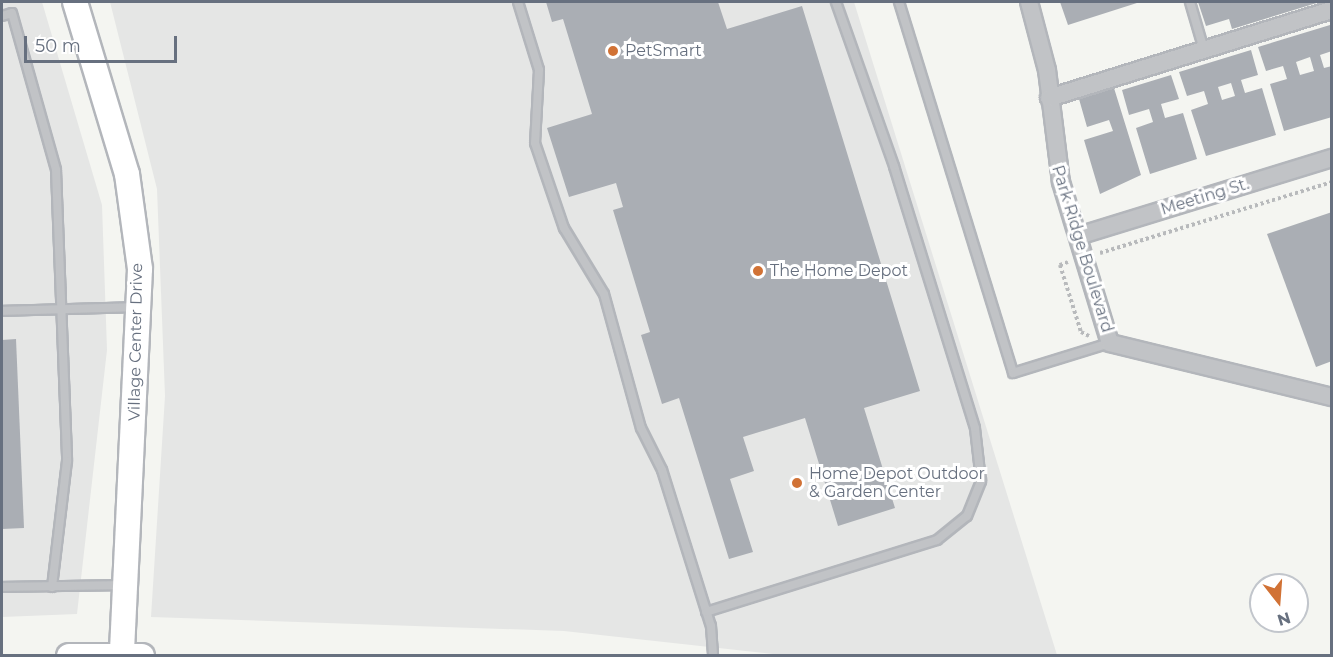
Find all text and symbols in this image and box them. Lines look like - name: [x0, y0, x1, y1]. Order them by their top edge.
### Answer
- scale bar: [27, 24, 180, 62]
- text: 50 m: [35, 35, 81, 57]
- place label: PetSmart: [625, 41, 702, 61]
- marker: PetSmart: [606, 44, 620, 58]
- street label: Park Ridge Boulevard: [1047, 163, 1117, 335]
- street label: Meeting St.: [1159, 174, 1251, 220]
- place label: The Home Depot: [770, 261, 908, 281]
- street label: Village Center Drive: [125, 263, 147, 421]
- marker: The Home Depot: [751, 264, 765, 278]
- place label: Home Depot Outdoor & Garden Center: [809, 464, 985, 502]
- marker: Home Depot Outdoor & Garden Center: [790, 476, 804, 490]
- north arrow: [1249, 573, 1309, 633]
- text: N: [1275, 608, 1293, 630]

